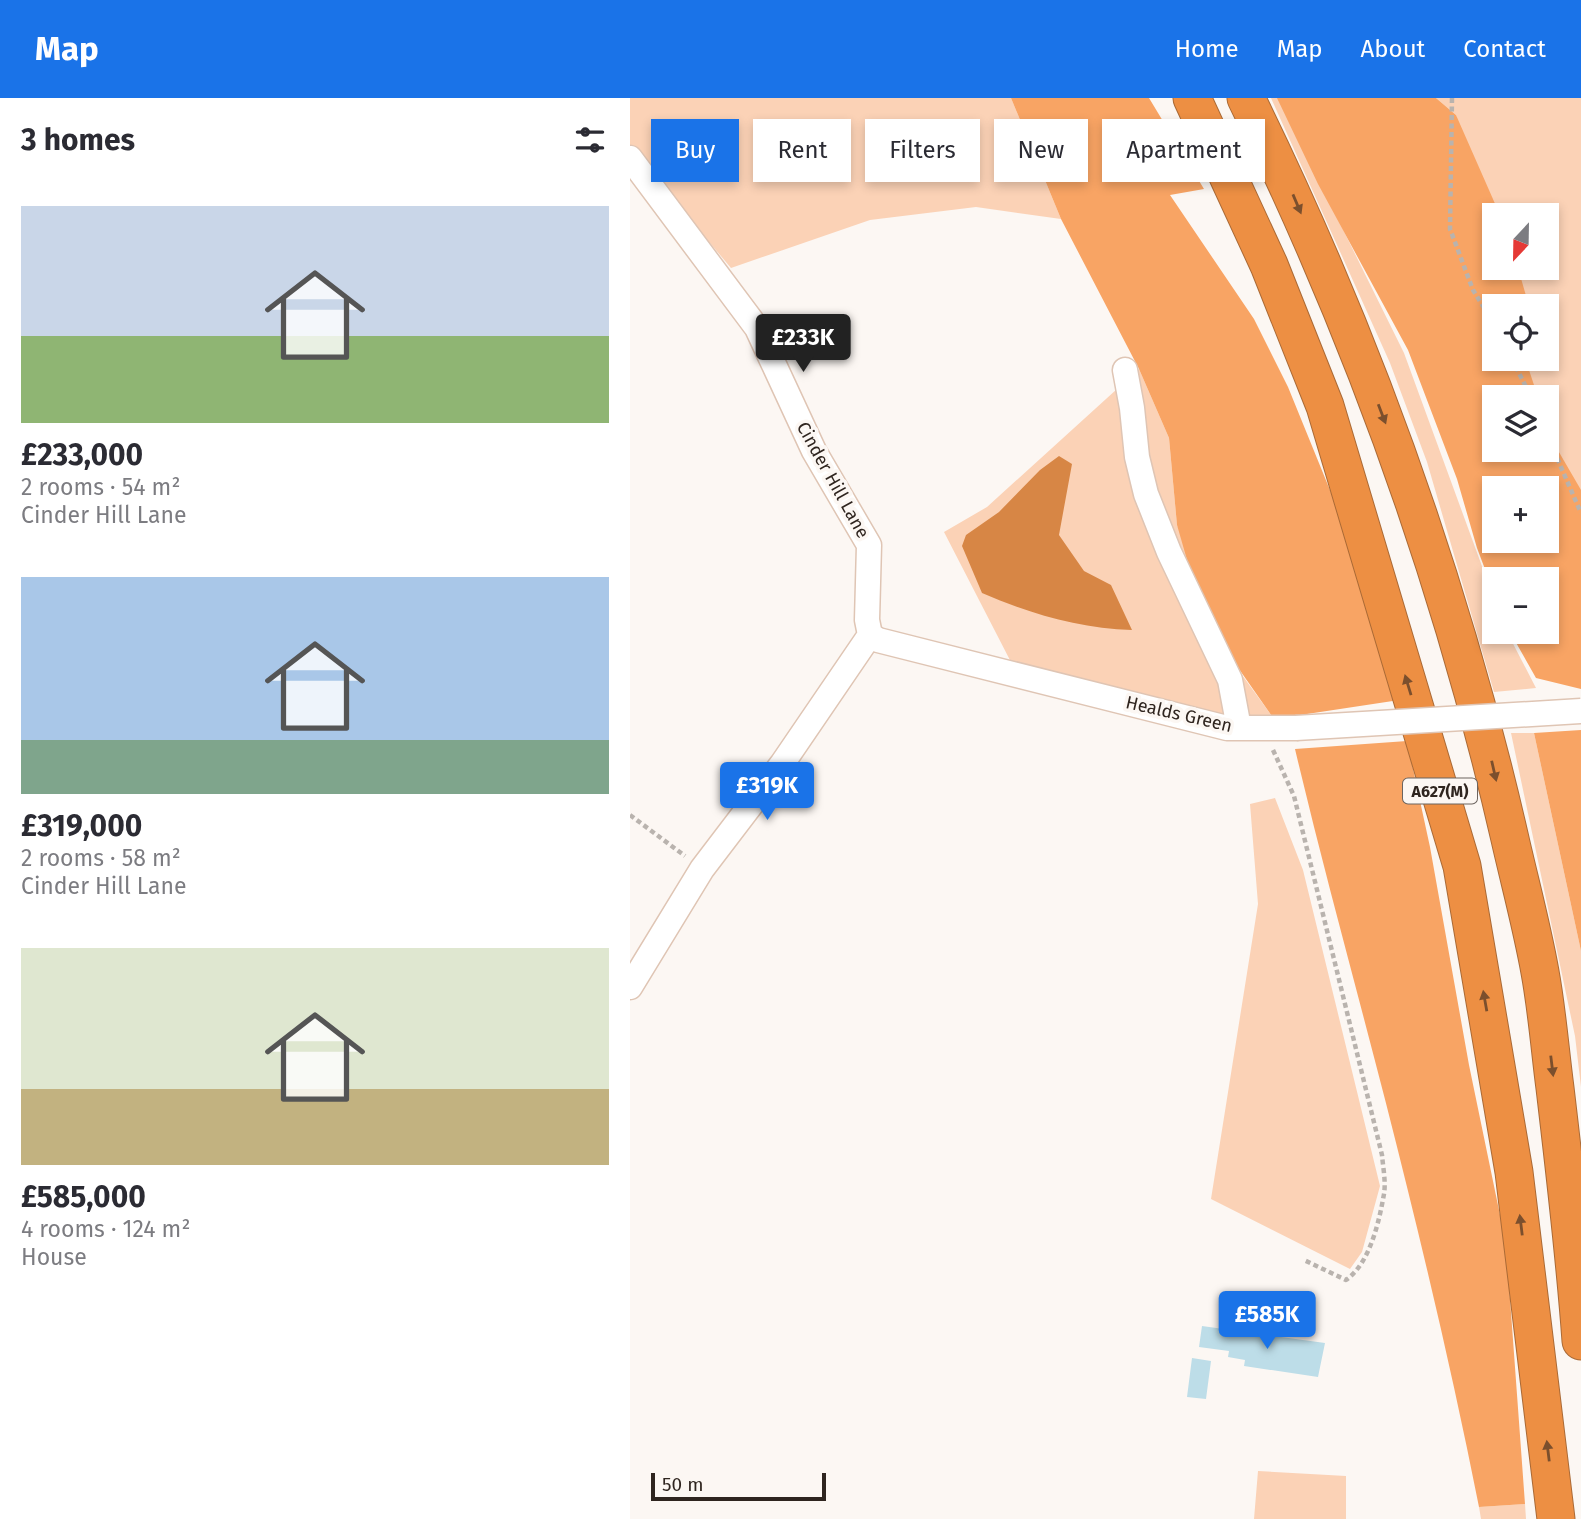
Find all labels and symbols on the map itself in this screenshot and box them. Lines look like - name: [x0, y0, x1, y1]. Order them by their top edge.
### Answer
- one-way arrow: [1291, 193, 1302, 214]
- north arrow: [1482, 203, 1559, 280]
- pin: £233K: [754, 314, 852, 374]
- one-way arrow: [1377, 404, 1388, 425]
- street label: Cinder Hill Lane: [792, 418, 874, 542]
- one-way arrow: [1403, 674, 1413, 695]
- street label: Healds Green: [1124, 691, 1234, 737]
- one-way arrow: [1489, 760, 1500, 782]
- pin: £319K: [718, 762, 816, 822]
- road number: A627(M): [1403, 778, 1477, 804]
- one-way arrow: [1479, 990, 1490, 1012]
- one-way arrow: [1547, 1056, 1558, 1078]
- one-way arrow: [1515, 1214, 1526, 1236]
- pin: £585K: [1218, 1292, 1316, 1351]
- one-way arrow: [1543, 1440, 1554, 1462]
- scale bar: [651, 1470, 826, 1502]

